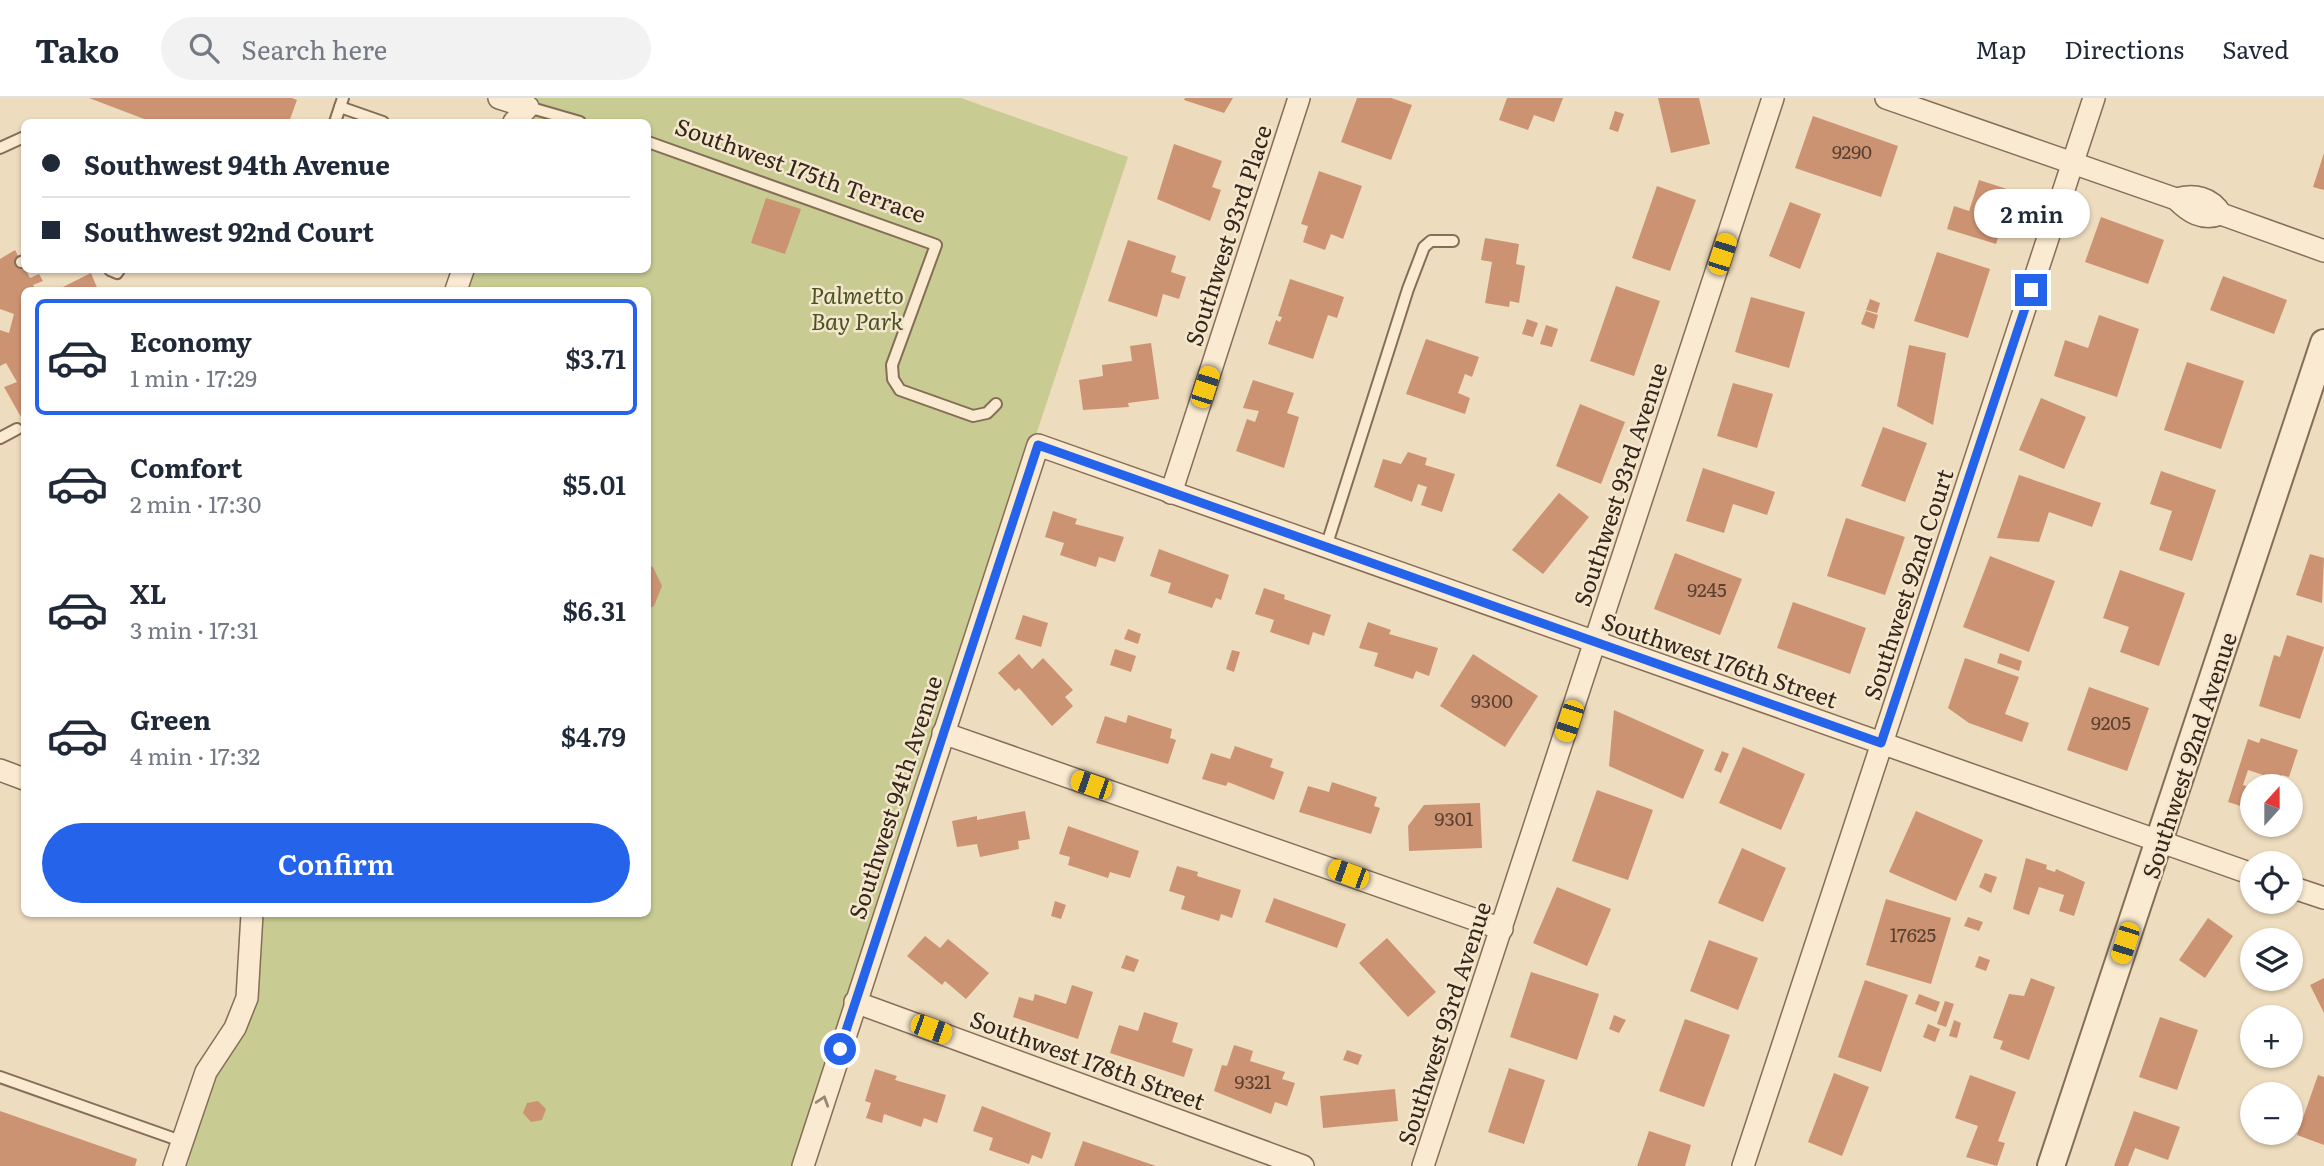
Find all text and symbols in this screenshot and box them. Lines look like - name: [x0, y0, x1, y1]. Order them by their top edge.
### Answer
- search box: [161, 17, 651, 80]
- text: Tako: [35, 24, 119, 73]
- icon: search: [185, 29, 223, 67]
- text: Search here: [241, 29, 387, 68]
- text: Map: [1975, 31, 2026, 66]
- text: Directions: [2064, 31, 2184, 66]
- text: Saved: [2222, 31, 2289, 66]
- street label: Southwest 175th Terrace: [671, 108, 931, 230]
- street label: Southwest 93rd Place: [1175, 120, 1279, 350]
- house number: 9290: [1832, 137, 1872, 165]
- text: Southwest 94th Avenue: [84, 144, 390, 183]
- callout: 2 min: [1973, 188, 2089, 238]
- text: 2 min: [2000, 196, 2064, 230]
- text: Southwest 92nd Court: [84, 211, 374, 250]
- car: [1706, 231, 1739, 277]
- route end: [2015, 274, 2047, 306]
- park label: Palmetto Bay Park: [810, 277, 904, 337]
- text: Economy: [130, 321, 252, 360]
- icon: car: [46, 326, 109, 389]
- text: $3.71: [565, 338, 626, 377]
- street label: Southwest 93rd Avenue: [1564, 358, 1674, 610]
- text: 1 min · 17:29: [130, 360, 257, 394]
- car: [1189, 364, 1222, 410]
- text: Comfort: [130, 447, 242, 486]
- icon: car: [46, 452, 109, 515]
- street label: Southwest 92nd Court: [1854, 463, 1961, 704]
- text: $5.01: [562, 464, 626, 503]
- text: 2 min · 17:30: [130, 486, 261, 520]
- text: XL: [130, 573, 167, 612]
- house number: 9245: [1687, 575, 1727, 603]
- icon: car: [46, 578, 109, 641]
- text: $6.31: [563, 590, 626, 629]
- street label: Southwest 176th Street: [1598, 603, 1843, 716]
- text: 3 min · 17:31: [130, 612, 258, 646]
- street label: Southwest 92nd Avenue: [2132, 627, 2244, 883]
- street label: Southwest 94th Avenue: [839, 671, 949, 923]
- house number: 9300: [1471, 686, 1513, 714]
- car: [1553, 698, 1586, 744]
- text: Green: [130, 699, 211, 738]
- icon: car: [46, 704, 109, 767]
- house number: 9205: [2091, 708, 2131, 736]
- text: $4.79: [561, 716, 626, 755]
- text: 4 min · 17:32: [130, 738, 260, 772]
- car: [1068, 768, 1115, 802]
- north arrow: [2240, 774, 2303, 836]
- map controls: [2240, 774, 2303, 1145]
- house number: 9301: [1435, 804, 1474, 832]
- button: Confirm: [42, 823, 630, 903]
- button: locate: [2240, 851, 2303, 914]
- car: [1325, 857, 1372, 891]
- street label: Southwest 93rd Avenue: [1388, 897, 1498, 1149]
- house number: 17625: [1890, 920, 1936, 948]
- car: [2109, 920, 2142, 966]
- button: layers: [2240, 928, 2303, 991]
- street label: Southwest 178th Street: [966, 1001, 1211, 1118]
- button: +: [2240, 1005, 2303, 1068]
- car: [908, 1012, 955, 1046]
- route start: [824, 1033, 856, 1065]
- house number: 9321: [1234, 1067, 1272, 1095]
- button: −: [2240, 1082, 2303, 1145]
- one-way arrow: [815, 1095, 830, 1107]

